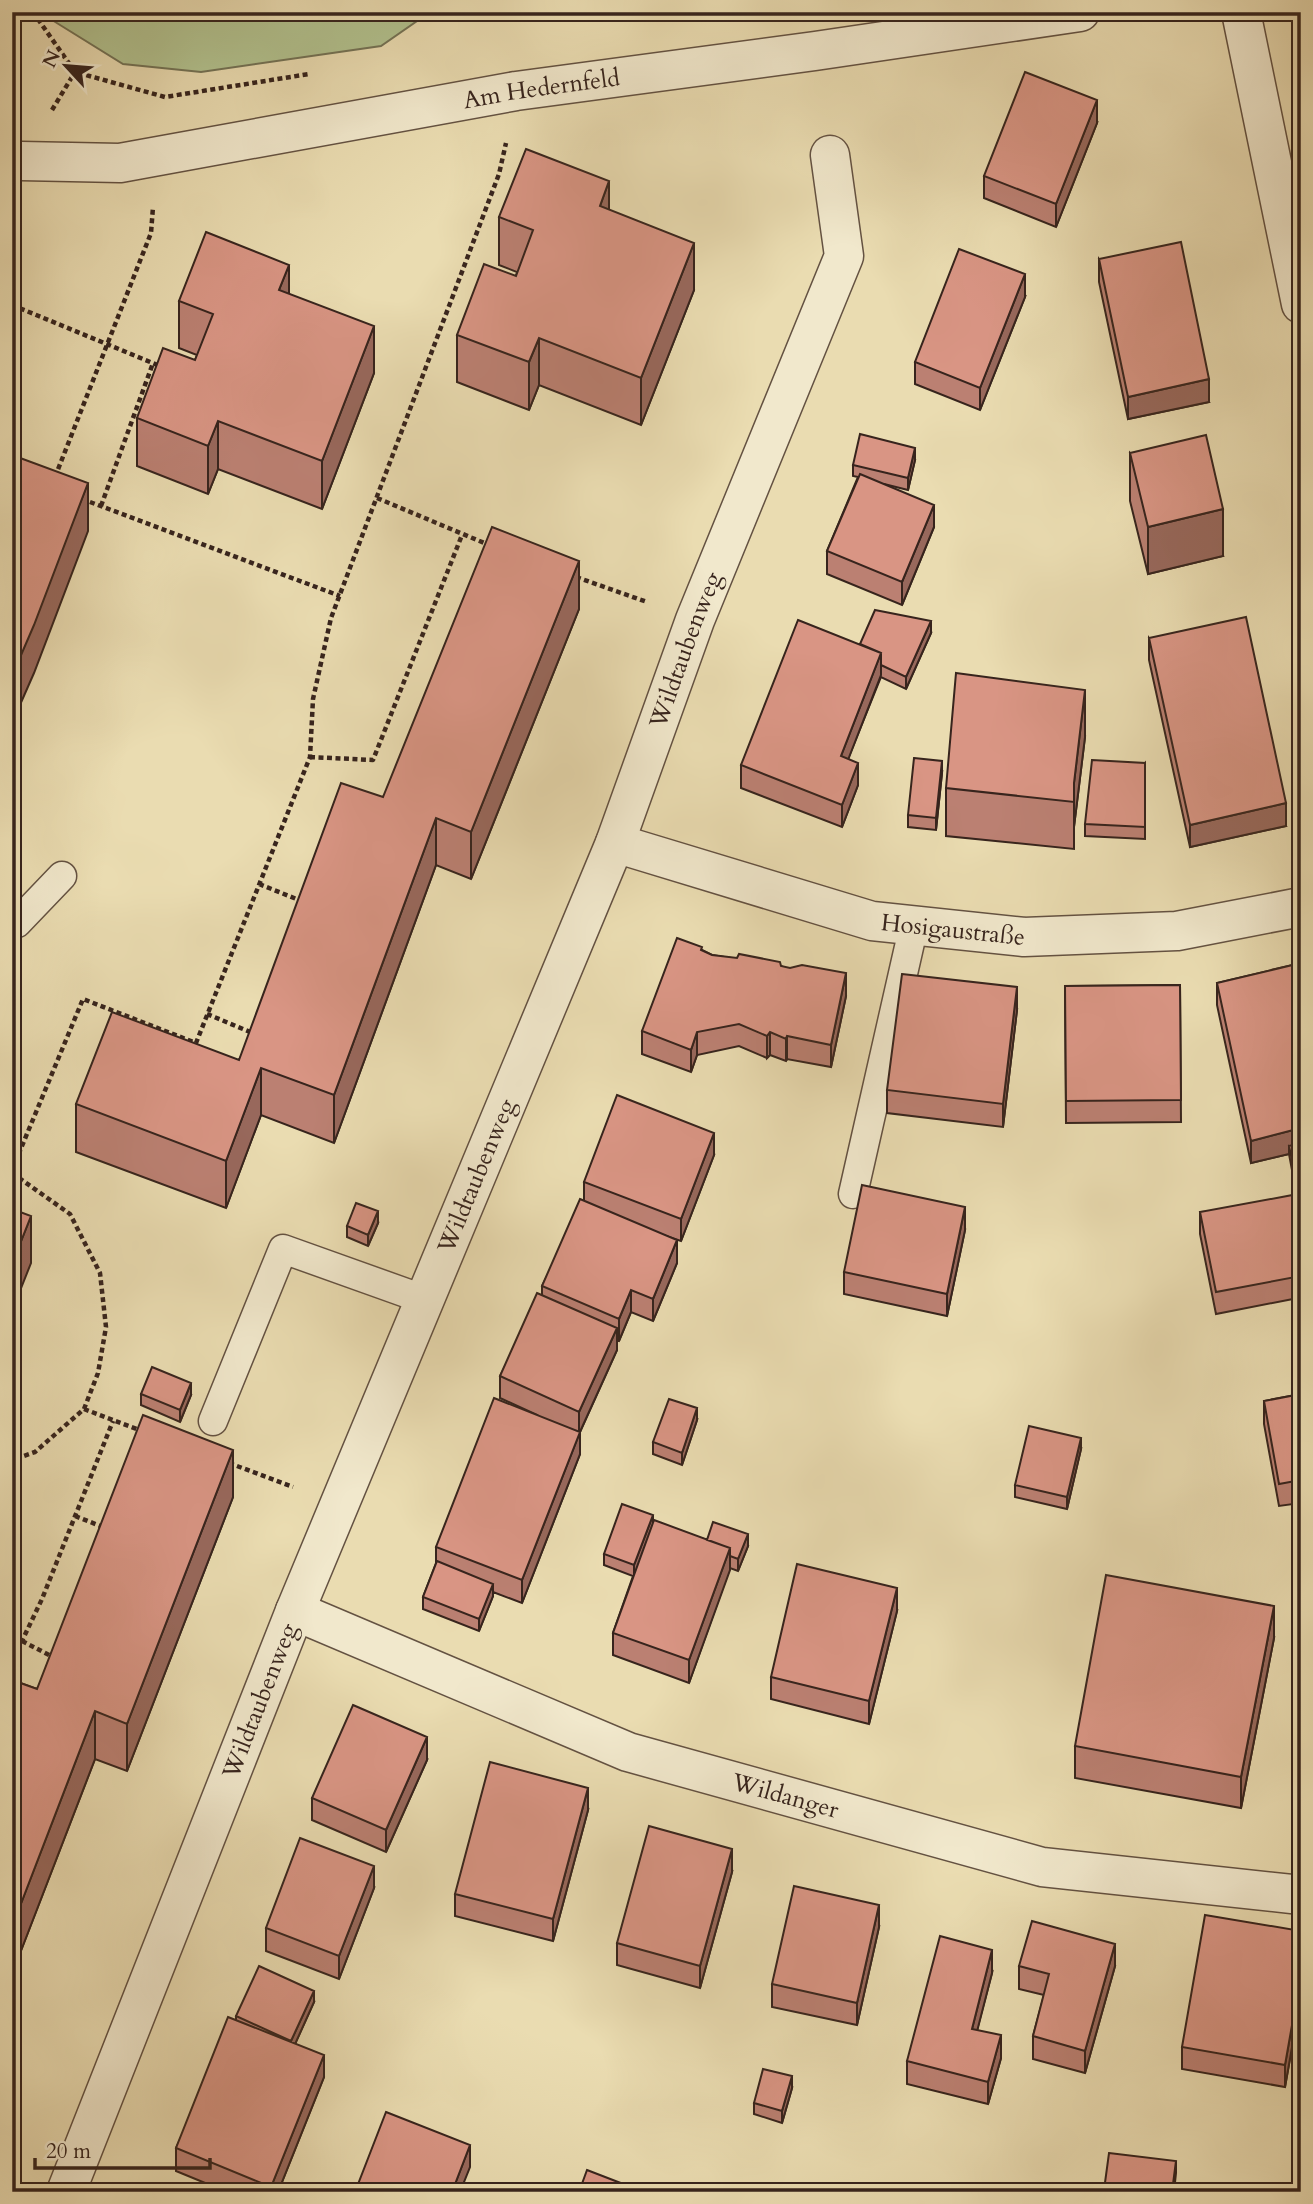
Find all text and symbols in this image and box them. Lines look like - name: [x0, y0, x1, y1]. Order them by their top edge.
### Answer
- north arrow: [32, 32, 102, 102]
- text: N: [36, 45, 67, 72]
- street label: Am Hedernfeld: [460, 61, 622, 117]
- street label: Wildtaubenweg: [641, 566, 730, 733]
- street label: Hosigaustraße: [879, 906, 1027, 954]
- street label: Wildtaubenweg: [429, 1093, 523, 1259]
- street label: Wildtaubenweg: [214, 1618, 305, 1784]
- street label: Wildanger: [727, 1765, 843, 1826]
- scale bar: [35, 2127, 210, 2171]
- text: 20 m: [46, 2137, 91, 2166]

